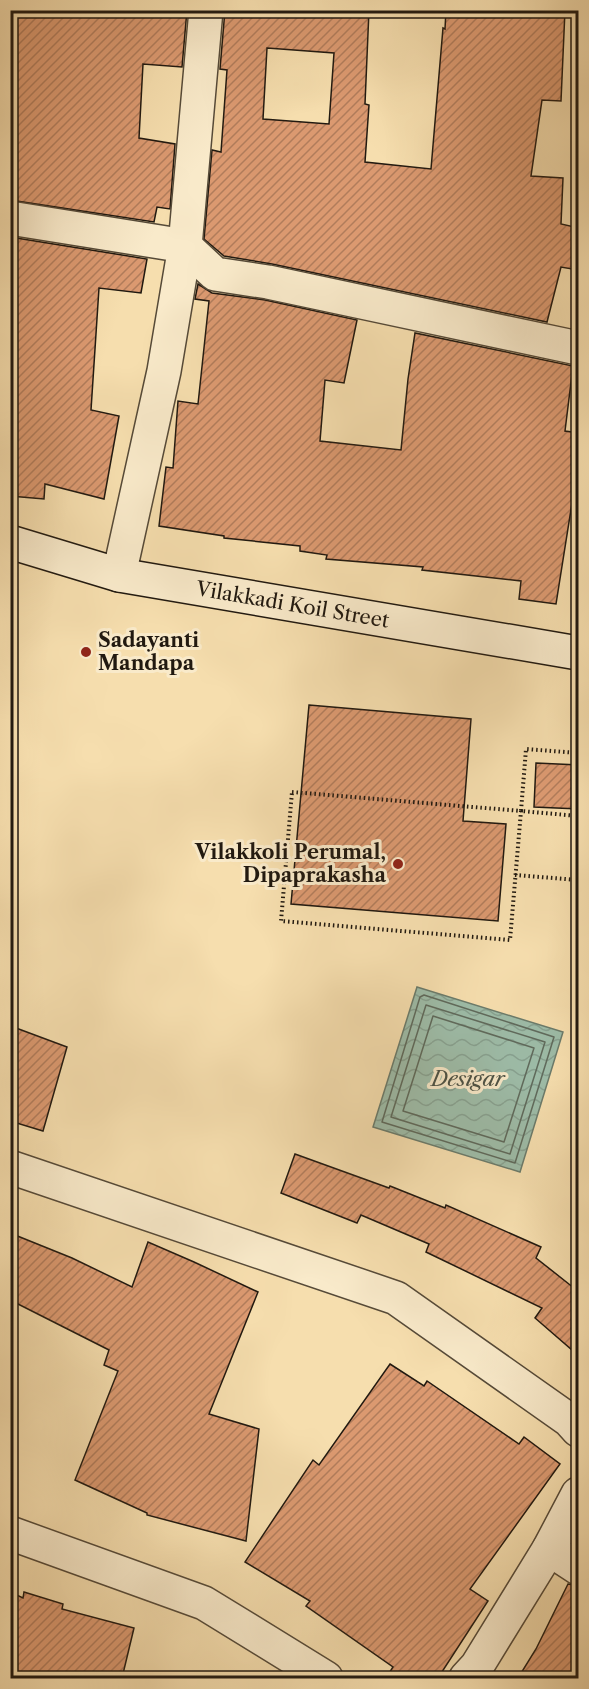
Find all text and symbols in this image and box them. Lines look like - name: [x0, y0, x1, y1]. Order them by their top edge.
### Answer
- street label: Vilakkadi Koil Street: [193, 576, 391, 633]
- place label: Sadayanti Mandapa: [98, 628, 199, 675]
- marker: Sadayanti Mandapa: [79, 645, 93, 659]
- place label: Vilakkoli Perumal, Dipaprakasha: [194, 840, 386, 887]
- marker: Vilakkoli Perumal, Dipaprakasha: [391, 857, 405, 871]
- water label: Desigar: [429, 1066, 506, 1091]

